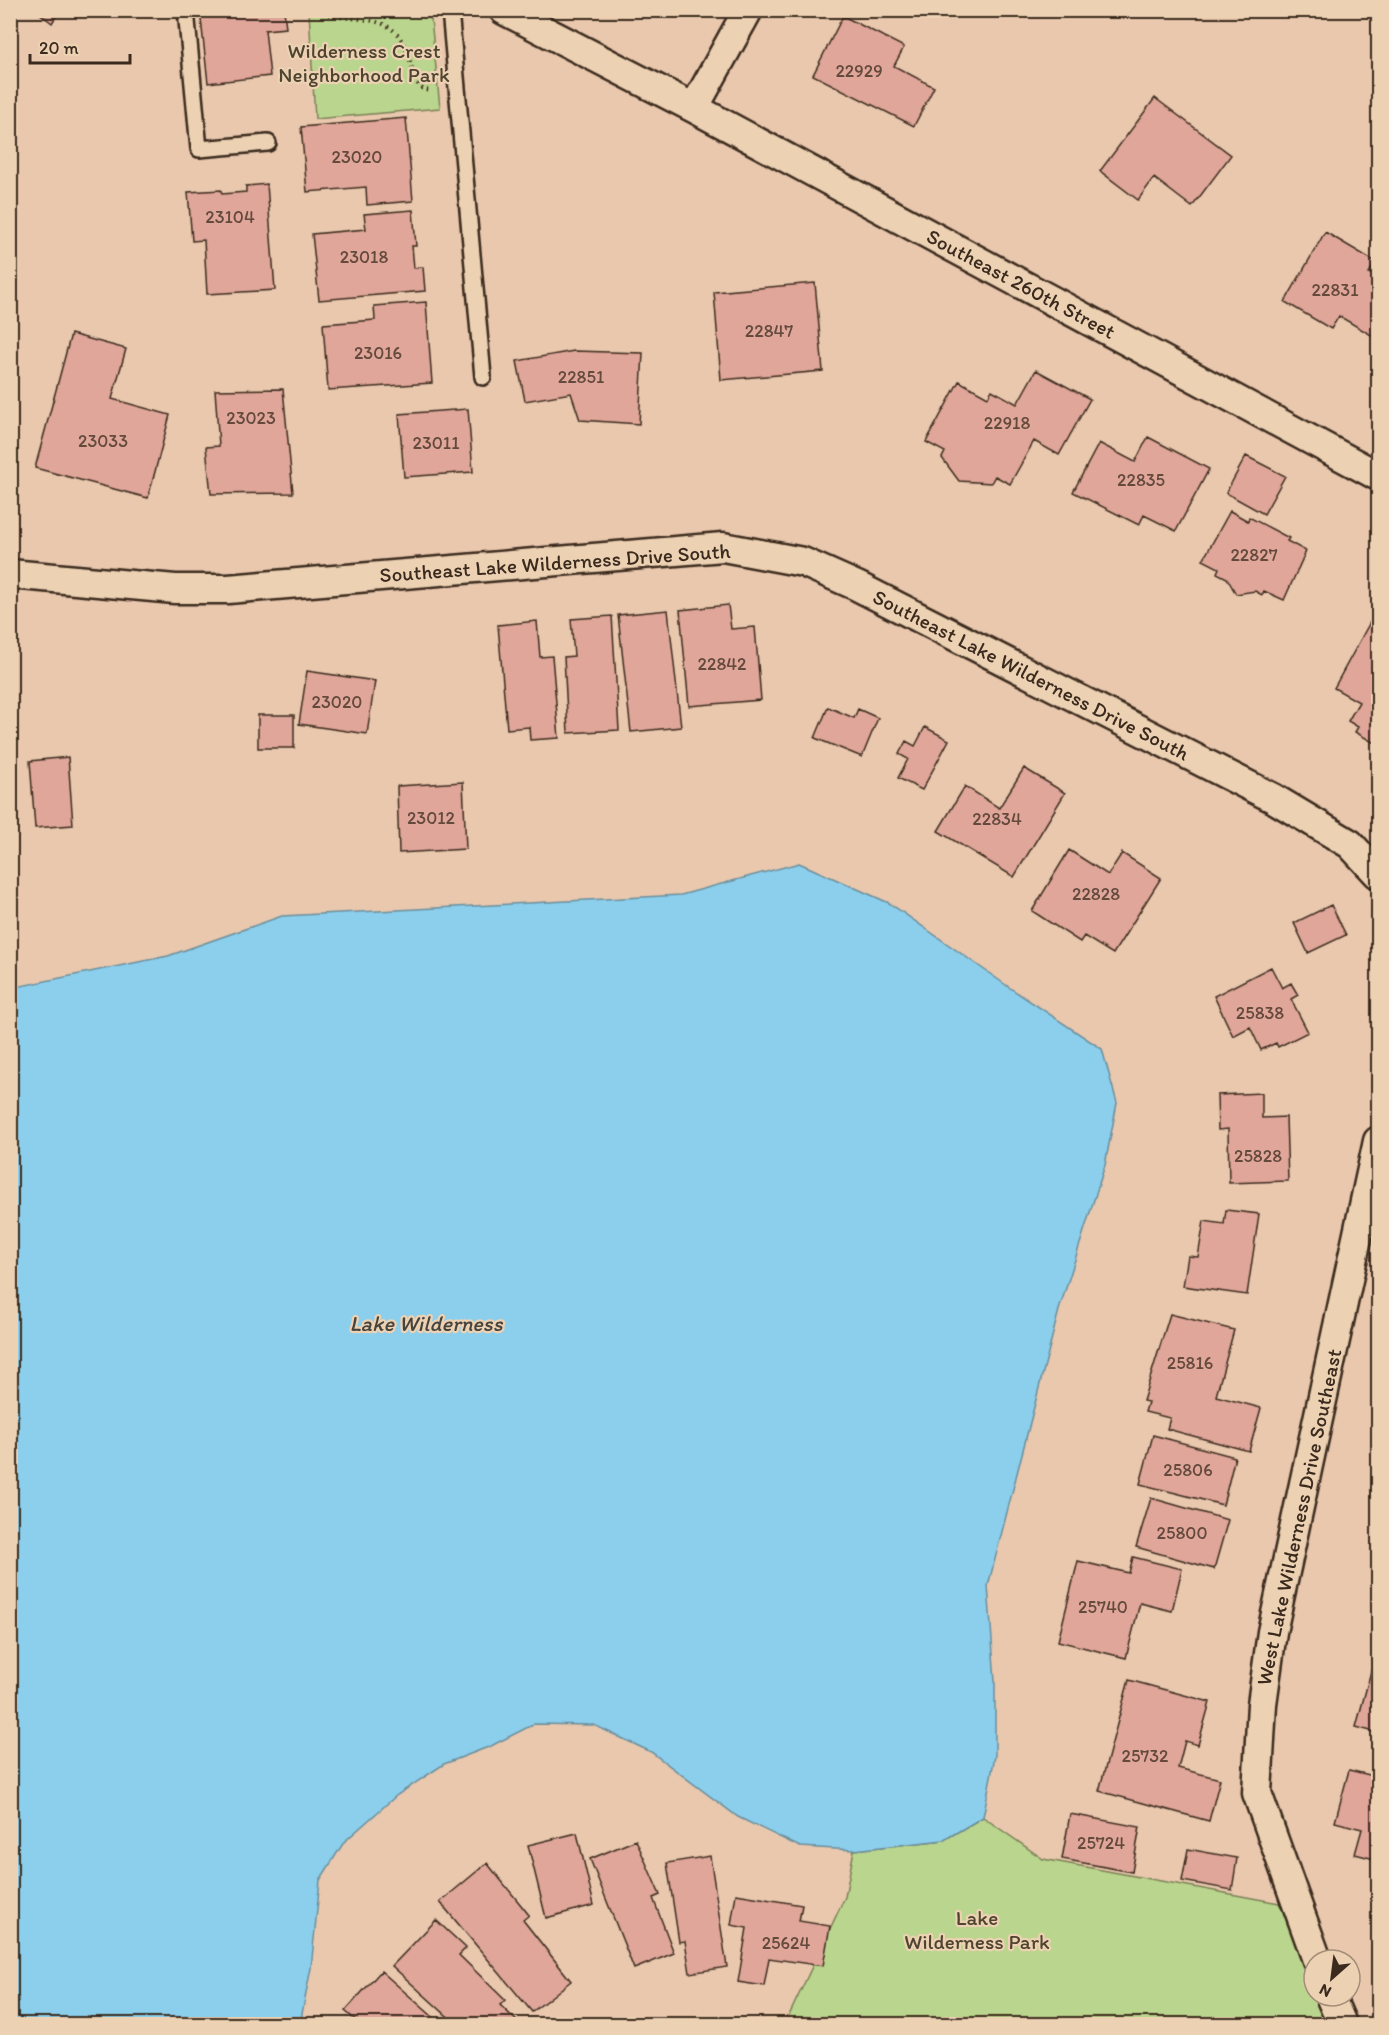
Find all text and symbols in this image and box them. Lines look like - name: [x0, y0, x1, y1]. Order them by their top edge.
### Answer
- scale bar: [30, 27, 130, 65]
- text: 20 m: [39, 37, 79, 59]
- park label: Wilderness Crest Neighborhood Park: [278, 38, 450, 87]
- house number: 22929: [835, 60, 883, 82]
- house number: 23020: [332, 146, 382, 168]
- house number: 23104: [205, 206, 255, 228]
- street label: Southeast 260th Street: [923, 223, 1120, 344]
- house number: 23018: [340, 246, 388, 268]
- house number: 22831: [1312, 279, 1358, 301]
- house number: 22847: [745, 320, 793, 342]
- house number: 23016: [354, 342, 402, 364]
- house number: 22851: [558, 366, 604, 388]
- house number: 23023: [226, 407, 276, 429]
- house number: 22918: [984, 412, 1030, 434]
- house number: 23033: [78, 430, 128, 452]
- house number: 23011: [412, 432, 460, 454]
- house number: 22835: [1117, 469, 1165, 491]
- street label: Southeast Lake Wilderness Drive South: [379, 538, 731, 587]
- house number: 22827: [1230, 544, 1278, 566]
- street label: Southeast Lake Wilderness Drive South: [869, 584, 1194, 766]
- house number: 22842: [697, 653, 747, 675]
- house number: 23020: [312, 691, 362, 713]
- house number: 23012: [407, 807, 456, 829]
- house number: 22834: [972, 808, 1022, 830]
- house number: 22828: [1072, 883, 1120, 905]
- house number: 25838: [1236, 1002, 1284, 1024]
- house number: 25828: [1234, 1145, 1282, 1167]
- water label: Lake Wilderness: [349, 1310, 504, 1337]
- street label: West Lake Wilderness Drive Southeast: [1251, 1346, 1346, 1688]
- house number: 25816: [1167, 1352, 1213, 1374]
- house number: 25806: [1163, 1459, 1213, 1481]
- house number: 25800: [1157, 1522, 1207, 1544]
- house number: 25740: [1078, 1596, 1128, 1618]
- house number: 25732: [1121, 1745, 1169, 1767]
- house number: 25724: [1077, 1832, 1125, 1854]
- park label: Lake Wilderness Park: [904, 1905, 1050, 1954]
- house number: 25624: [762, 1932, 811, 1954]
- north arrow: [1302, 1948, 1362, 2008]
- text: N: [1316, 1980, 1334, 2002]

